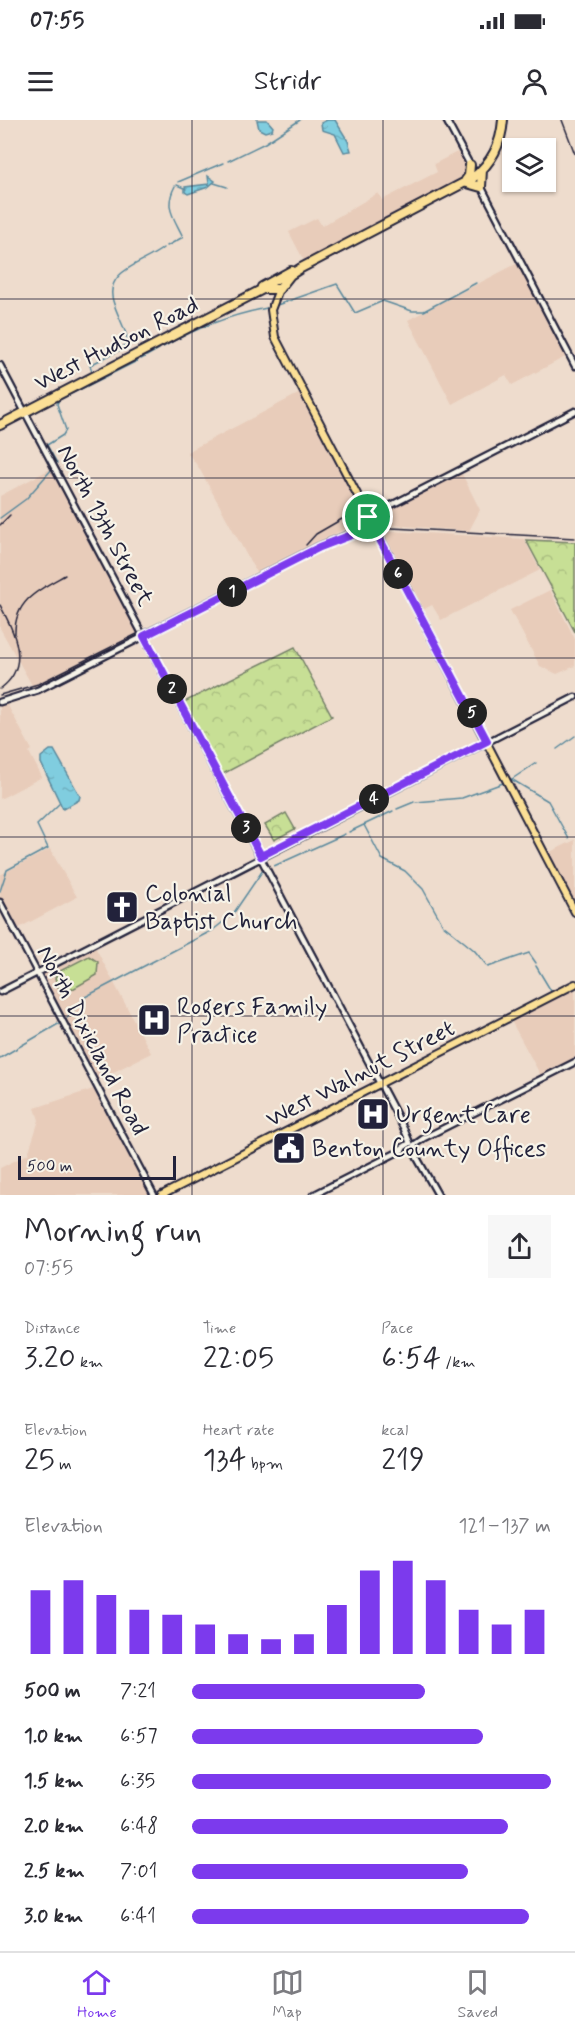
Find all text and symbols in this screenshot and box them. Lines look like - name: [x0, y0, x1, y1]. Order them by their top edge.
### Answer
- text: 07:55: [30, 7, 84, 35]
- text: Stridr: [254, 64, 321, 99]
- icon: menu: [24, 65, 57, 98]
- icon: person: [518, 65, 551, 98]
- map controls: [502, 138, 556, 192]
- button: layers: [502, 138, 556, 192]
- street label: West Hudson Road: [29, 290, 204, 399]
- street label: North 13th Street: [49, 440, 160, 612]
- pin: [342, 491, 393, 542]
- icon: arrive: [351, 500, 384, 533]
- pin: 6: [383, 559, 413, 589]
- text: 6: [394, 563, 402, 584]
- pin: 1: [217, 577, 247, 607]
- text: 1: [228, 581, 236, 602]
- pin: 2: [157, 674, 187, 704]
- text: 2: [168, 678, 176, 699]
- pin: 5: [457, 698, 487, 728]
- text: 5: [467, 702, 477, 723]
- pin: 4: [359, 784, 389, 814]
- text: 4: [369, 788, 379, 809]
- pin: 3: [231, 813, 261, 843]
- text: 3: [242, 817, 250, 838]
- place label: Colonial Baptist Church: [145, 879, 298, 938]
- church icon: Colonial Baptist Church: [104, 889, 140, 925]
- street label: North Dixieland Road: [29, 940, 155, 1141]
- place label: Rogers Family Practice: [177, 992, 327, 1051]
- hospital icon: Rogers Family Practice: [136, 1002, 172, 1038]
- street label: West Walnut Street: [261, 1013, 460, 1135]
- hospital icon: Urgent Care: [355, 1096, 391, 1132]
- place label: Urgent Care: [396, 1100, 531, 1134]
- public building icon: Benton County Offices: [271, 1130, 307, 1166]
- place label: Benton County Offices: [312, 1134, 547, 1165]
- scale bar: [18, 1153, 176, 1180]
- text: 500 m: [27, 1156, 72, 1177]
- text: Morning run: [24, 1210, 202, 1254]
- button: share: [488, 1215, 551, 1278]
- text: 07:55: [24, 1255, 73, 1282]
- text: Distance: [24, 1318, 80, 1339]
- text: Time: [203, 1318, 236, 1339]
- text: Pace: [381, 1318, 413, 1339]
- text: 3.20: [24, 1339, 76, 1378]
- text: 22:05: [203, 1339, 274, 1378]
- text: 6:54: [381, 1339, 441, 1378]
- text: km: [76, 1352, 103, 1373]
- text: /km: [441, 1352, 476, 1373]
- text: Elevation: [24, 1420, 87, 1441]
- text: Heart rate: [203, 1420, 275, 1441]
- text: kcal: [381, 1420, 408, 1441]
- text: 25: [24, 1441, 55, 1480]
- text: 134: [203, 1441, 246, 1480]
- text: 219: [381, 1441, 425, 1480]
- text: m: [55, 1454, 72, 1475]
- text: bpm: [246, 1454, 283, 1475]
- text: Elevation: [24, 1513, 103, 1540]
- text: 121–137 m: [458, 1513, 551, 1540]
- text: 500 m: [24, 1678, 81, 1705]
- text: 7:21: [120, 1678, 156, 1705]
- text: 1.0 km: [24, 1723, 83, 1750]
- text: 6:57: [120, 1723, 158, 1750]
- text: 1.5 km: [24, 1768, 84, 1795]
- text: 6:35: [120, 1768, 155, 1795]
- text: 2.0 km: [24, 1813, 84, 1840]
- text: 6:48: [120, 1813, 158, 1840]
- text: 2.5 km: [24, 1858, 85, 1885]
- text: 7:01: [120, 1858, 157, 1885]
- text: 3.0 km: [24, 1903, 83, 1930]
- text: 6:41: [120, 1903, 156, 1930]
- tab: Home: [77, 1966, 117, 2023]
- tab: Map: [271, 1966, 304, 2023]
- tab: Saved: [458, 1966, 498, 2023]

